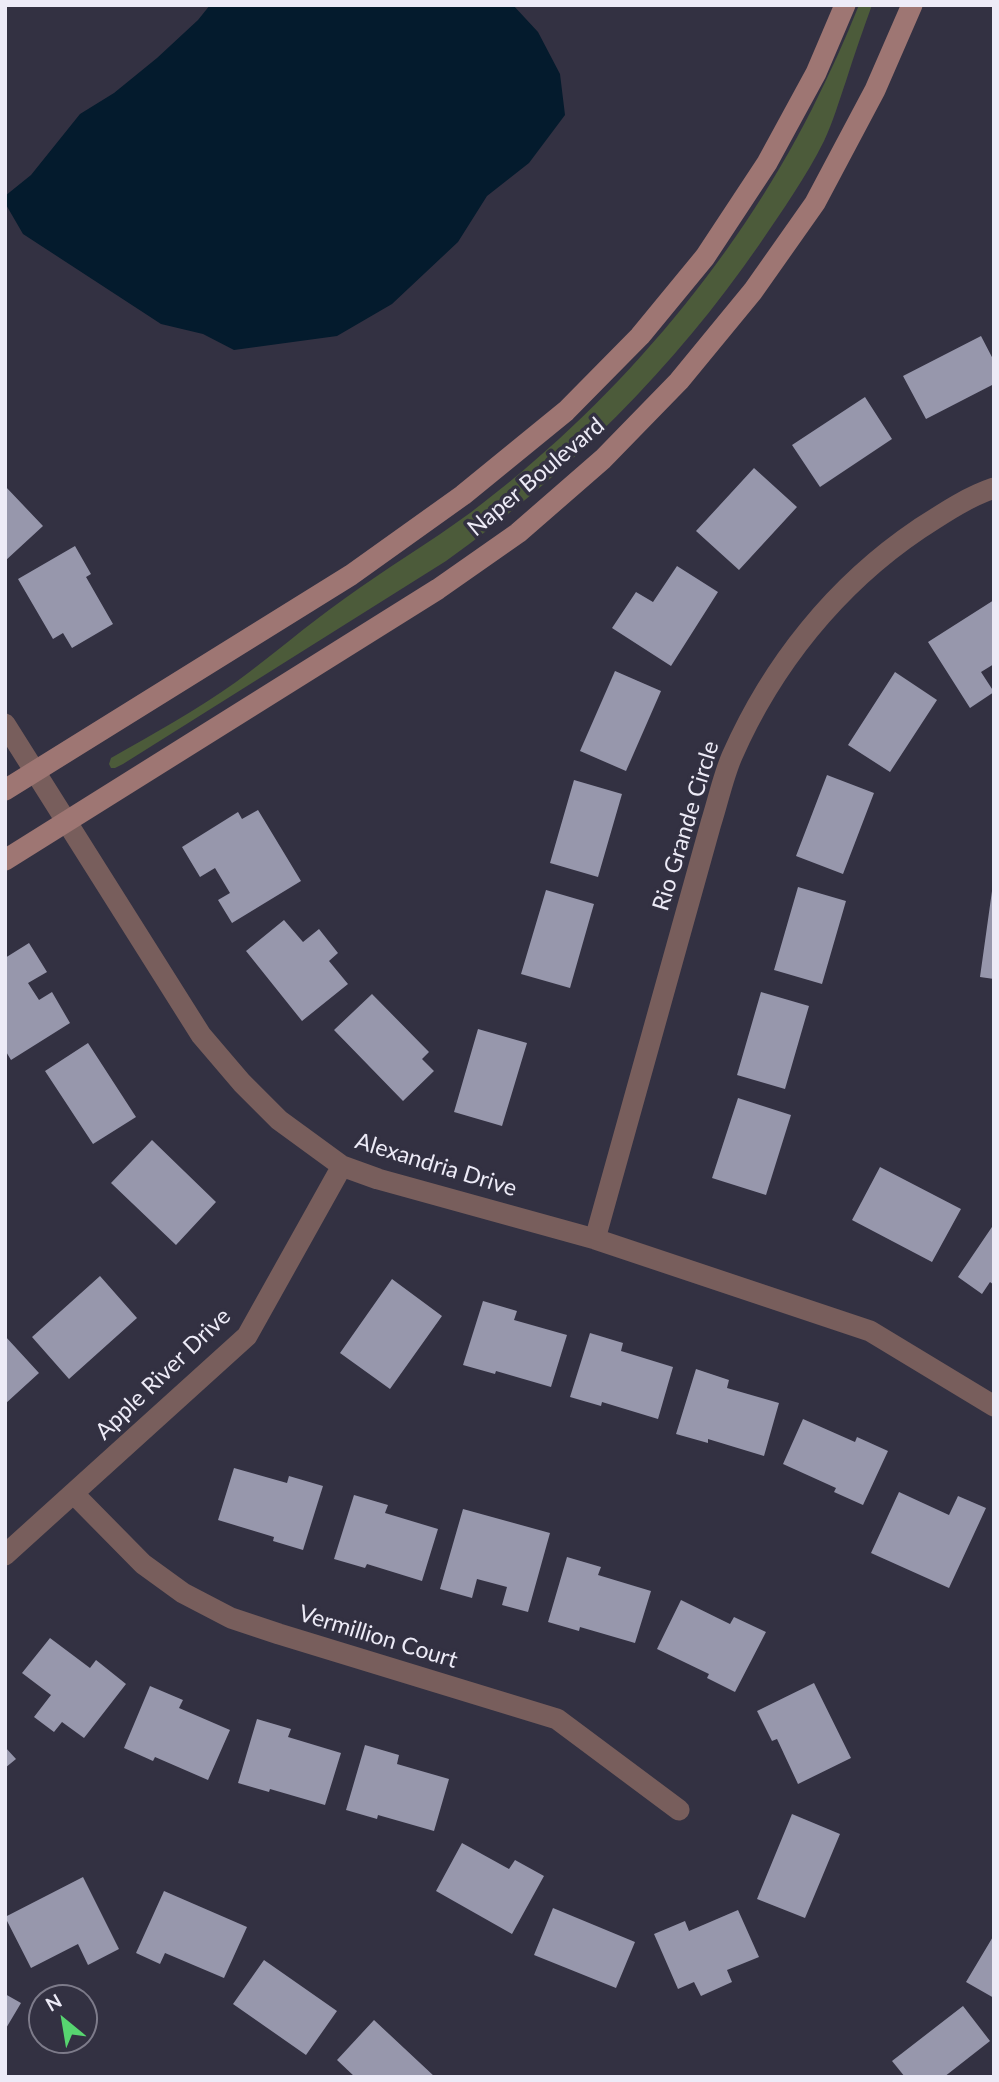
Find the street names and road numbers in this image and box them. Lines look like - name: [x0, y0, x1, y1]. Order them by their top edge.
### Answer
- street label: Naper Boulevard: [462, 412, 610, 542]
- street label: Rio Grande Circle: [647, 738, 725, 914]
- street label: Alexandria Drive: [352, 1127, 520, 1203]
- street label: Apple River Drive: [90, 1302, 236, 1446]
- street label: Vermillion Court: [295, 1600, 461, 1674]

